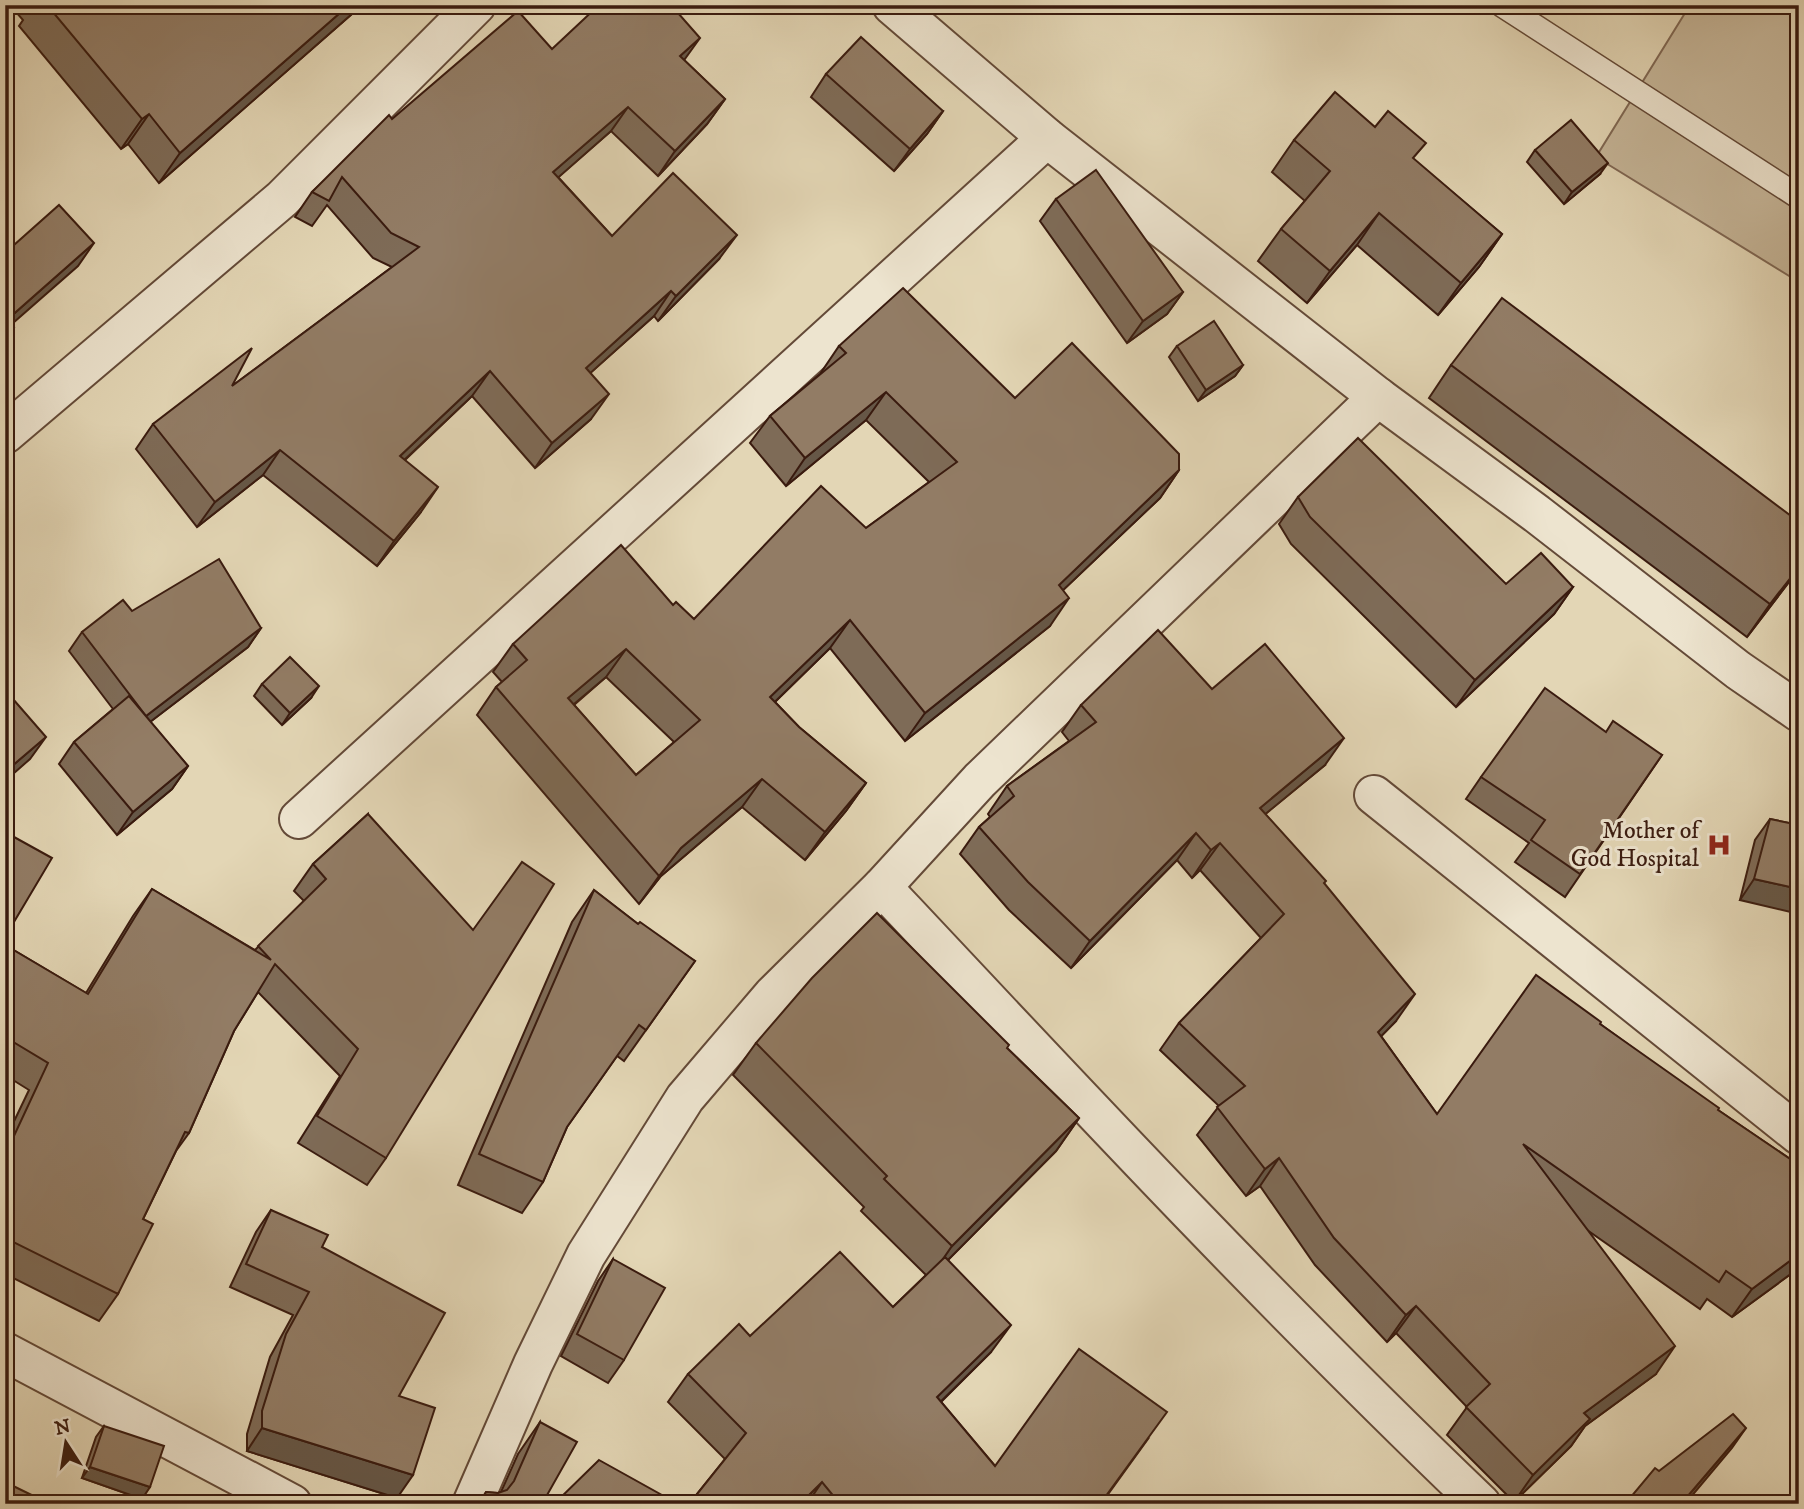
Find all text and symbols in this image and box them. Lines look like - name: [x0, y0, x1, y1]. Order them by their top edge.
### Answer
- place label: Mother of God Hospital: [1571, 816, 1702, 874]
- hospital icon: Mother of God Hospital: [1705, 831, 1733, 859]
- north arrow: [32, 1408, 102, 1478]
- text: N: [53, 1415, 73, 1441]

